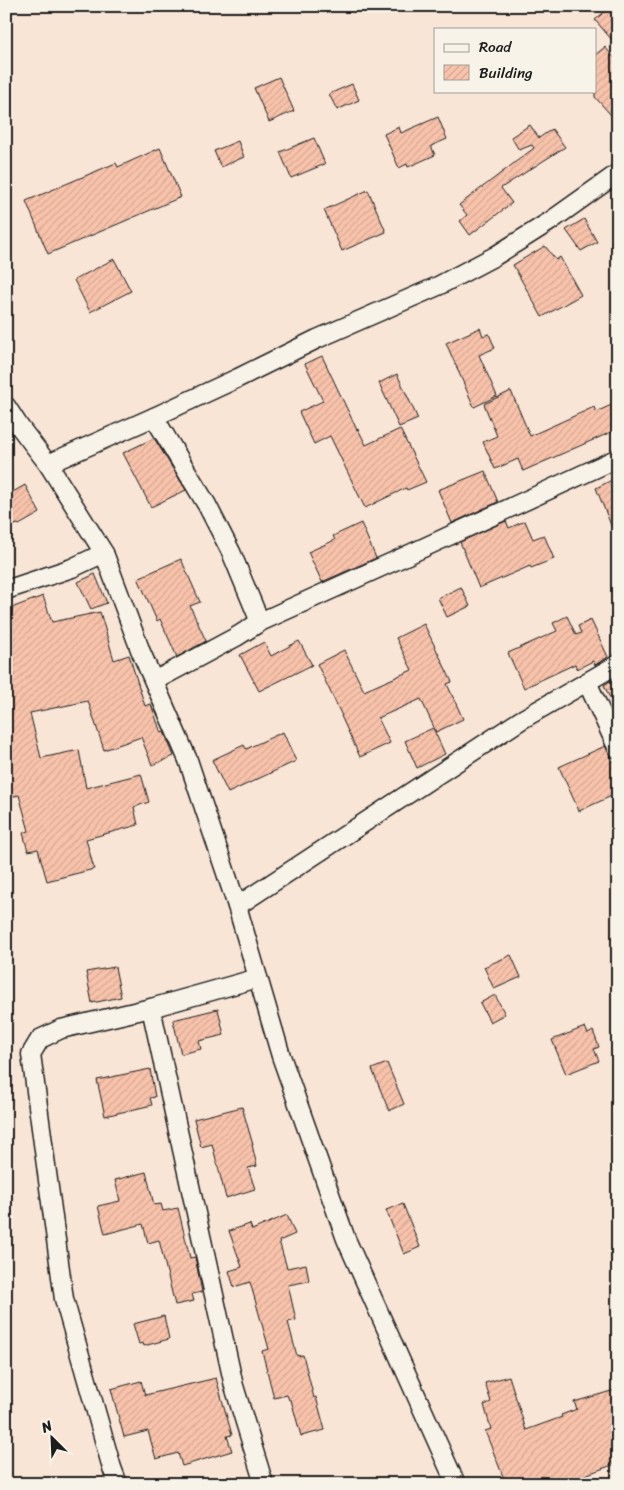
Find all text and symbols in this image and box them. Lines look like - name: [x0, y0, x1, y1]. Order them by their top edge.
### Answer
- legend: [434, 28, 596, 92]
- text: Road: [479, 34, 512, 60]
- text: Building: [479, 60, 533, 86]
- north arrow: [28, 1412, 78, 1462]
- text: N: [36, 1413, 57, 1440]

